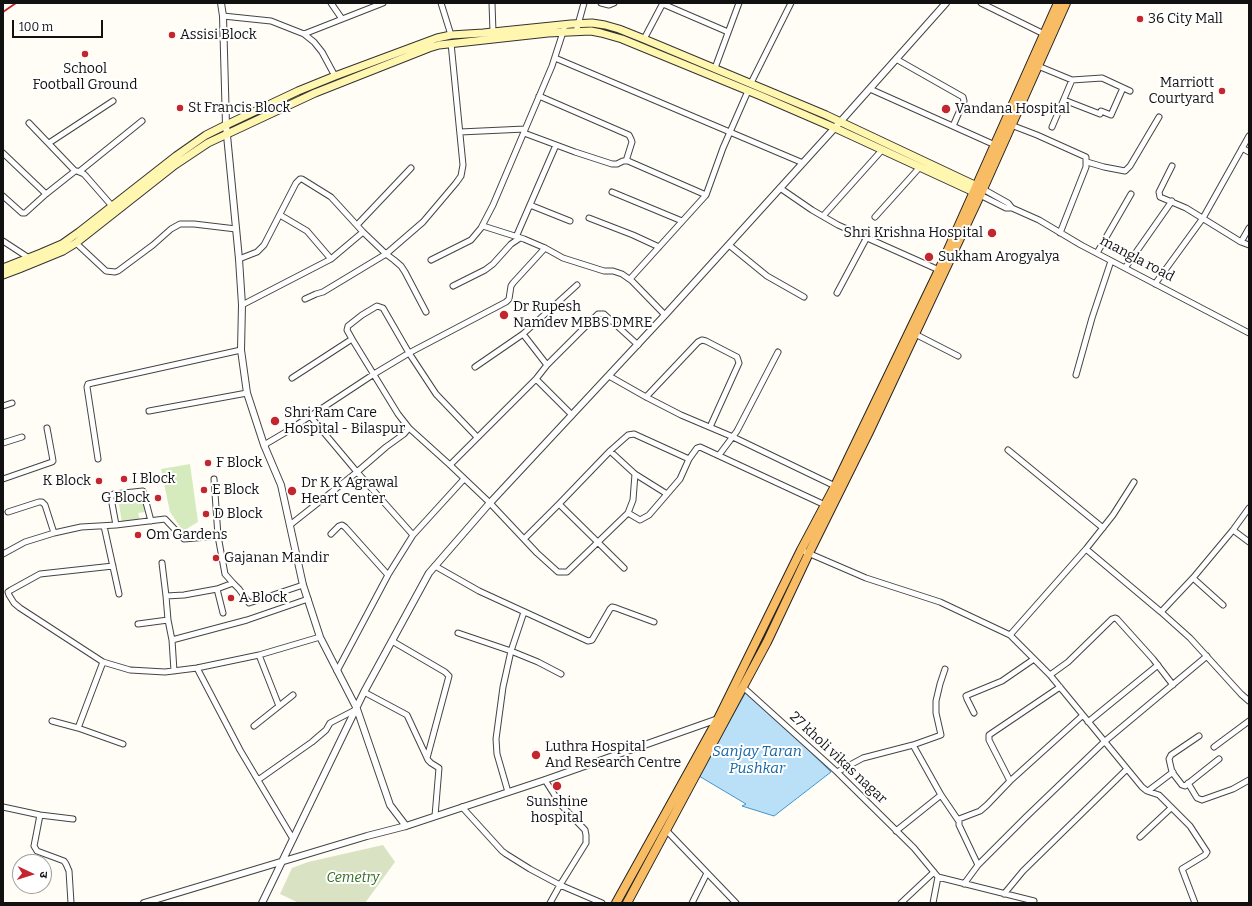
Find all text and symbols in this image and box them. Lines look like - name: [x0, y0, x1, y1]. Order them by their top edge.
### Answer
- place label: 36 City Mall: [1148, 11, 1223, 27]
- scale bar: [14, 12, 105, 38]
- marker: 36 City Mall: [1135, 14, 1145, 24]
- text: 100 m: [19, 20, 53, 34]
- place label: Assisi Block: [180, 27, 257, 43]
- marker: Assisi Block: [167, 30, 177, 40]
- marker: School Football Ground: [80, 49, 90, 59]
- place label: School Football Ground: [33, 61, 137, 94]
- place label: Marriott Courtyard: [1149, 75, 1214, 108]
- marker: Marriott Courtyard: [1217, 86, 1227, 96]
- place label: St Francis Block: [188, 100, 290, 116]
- place label: Vandana Hospital: [955, 101, 1070, 117]
- marker: St Francis Block: [175, 103, 185, 113]
- marker: Vandana Hospital: [940, 103, 952, 115]
- place label: Shri Krishna Hospital: [844, 225, 983, 241]
- marker: Shri Krishna Hospital: [986, 227, 998, 239]
- street label: mangla road: [1097, 232, 1177, 286]
- place label: Sukham Arogyalya: [938, 249, 1060, 265]
- marker: Sukham Arogyalya: [923, 251, 935, 263]
- place label: Dr Rupesh Namdev MBBS DMRE: [513, 299, 653, 332]
- marker: Dr Rupesh Namdev MBBS DMRE: [498, 309, 510, 321]
- place label: Shri Ram Care Hospital - Bilaspur: [284, 405, 405, 438]
- marker: Shri Ram Care Hospital - Bilaspur: [269, 415, 281, 427]
- place label: F Block: [216, 455, 262, 471]
- marker: F Block: [203, 458, 213, 468]
- place label: I Block: [132, 471, 176, 487]
- place label: K Block: [42, 473, 91, 489]
- marker: I Block: [119, 474, 129, 484]
- place label: Dr K K Agrawal Heart Center: [301, 475, 398, 508]
- marker: K Block: [94, 476, 104, 486]
- place label: E Block: [212, 482, 259, 498]
- marker: E Block: [199, 485, 209, 495]
- marker: Dr K K Agrawal Heart Center: [286, 485, 298, 497]
- place label: G Block: [101, 490, 150, 506]
- marker: G Block: [153, 493, 163, 503]
- place label: D Block: [214, 506, 263, 522]
- marker: D Block: [201, 509, 211, 519]
- place label: Om Gardens: [146, 527, 228, 543]
- marker: Om Gardens: [133, 530, 143, 540]
- place label: Gajanan Mandir: [224, 550, 329, 566]
- marker: Gajanan Mandir: [211, 553, 221, 563]
- place label: A Block: [239, 590, 288, 606]
- marker: A Block: [226, 593, 236, 603]
- street label: 27 kholi vikas nagar: [786, 709, 890, 807]
- place label: Luthra Hospital And Research Centre: [545, 739, 681, 772]
- water label: Sanjay Taran Pushkar: [712, 743, 802, 778]
- marker: Luthra Hospital And Research Centre: [530, 749, 542, 761]
- marker: Sunshine hospital: [551, 780, 563, 792]
- place label: Sunshine hospital: [526, 794, 588, 826]
- north arrow: [12, 854, 52, 894]
- park label: Cemetry: [327, 870, 379, 886]
- text: उ: [37, 871, 50, 878]

